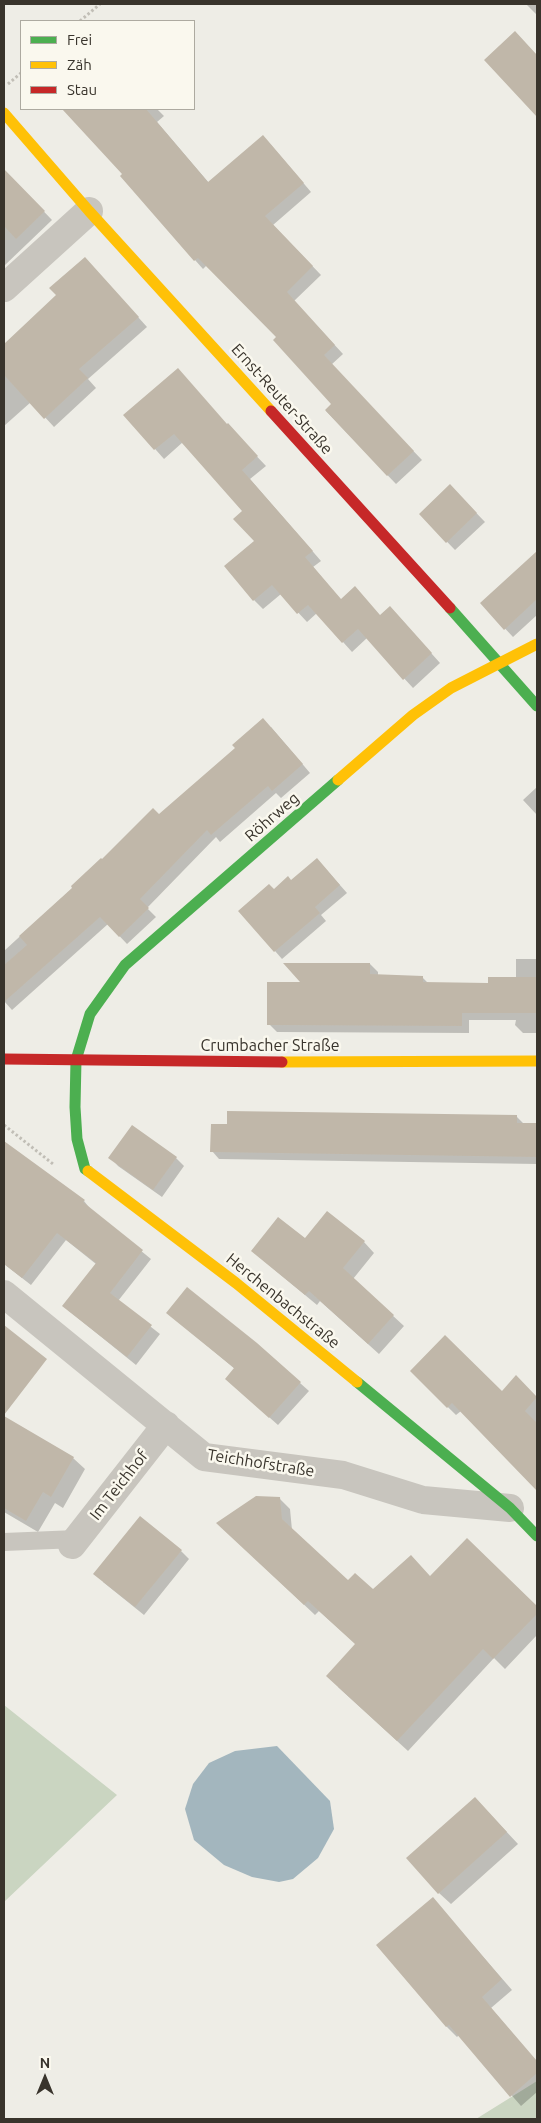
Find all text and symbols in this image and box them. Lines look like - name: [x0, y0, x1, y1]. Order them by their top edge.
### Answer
- legend: [20, 20, 195, 110]
- text: Frei: [67, 31, 92, 48]
- text: Zäh: [67, 56, 92, 73]
- text: Stau: [67, 81, 97, 98]
- street label: Ernst-Reuter-Straße: [227, 340, 337, 458]
- street label: Röhrweg: [241, 788, 303, 846]
- street label: Crumbacher Straße: [201, 1036, 339, 1056]
- street label: Herchenbachstraße: [222, 1249, 344, 1353]
- street label: Teichhofstraße: [206, 1445, 316, 1481]
- street label: Im Teichhof: [86, 1446, 152, 1524]
- north arrow: [20, 2053, 70, 2103]
- text: N: [40, 2055, 50, 2071]

